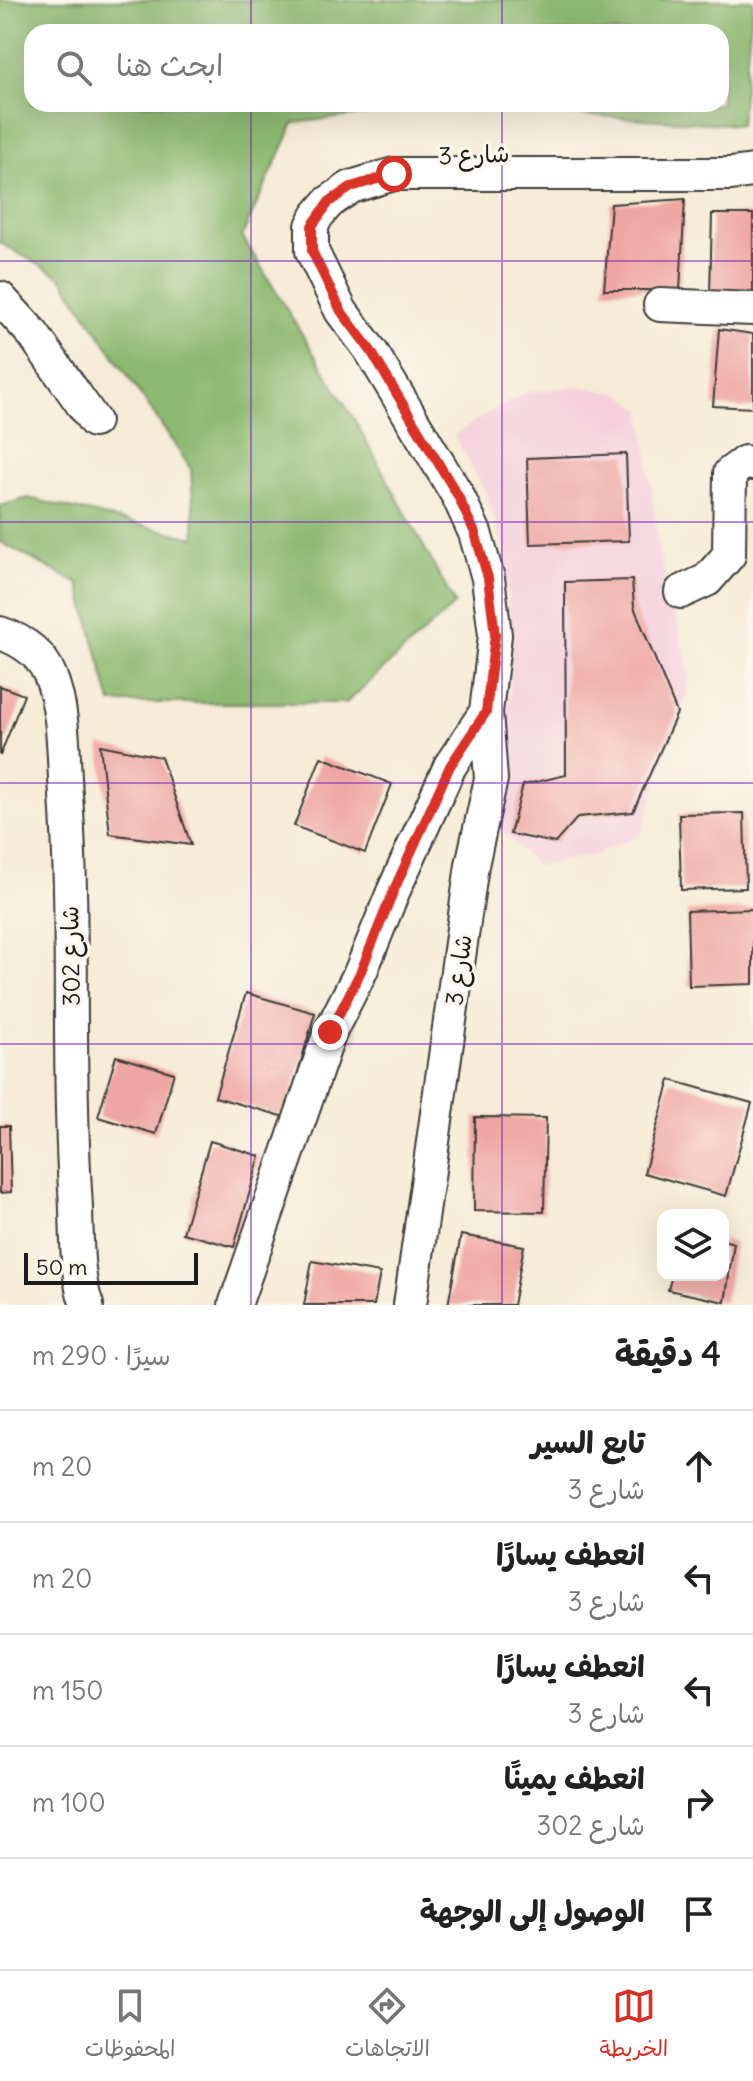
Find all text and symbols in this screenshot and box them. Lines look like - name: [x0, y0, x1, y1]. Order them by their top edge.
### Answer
- search box: [24, 24, 729, 112]
- icon: search: [52, 46, 96, 90]
- text: ابحث هنا: [116, 46, 223, 84]
- street label: شارع 3: [438, 138, 510, 173]
- route start: [376, 156, 412, 192]
- street label: شارع 302: [54, 906, 89, 1006]
- street label: شارع 3: [438, 932, 481, 1008]
- route end: [312, 1014, 348, 1050]
- map controls: [657, 1209, 729, 1281]
- button: layers: [657, 1209, 729, 1281]
- scale bar: [24, 1249, 198, 1285]
- text: 50 m: [36, 1253, 88, 1281]
- text: 4 دقيقة: [615, 1332, 721, 1375]
- text: سيرًا · 290 m: [32, 1339, 171, 1372]
- text: تابع السير: [531, 1423, 645, 1461]
- icon: ahead: [677, 1444, 721, 1488]
- text: 20 m: [32, 1450, 92, 1483]
- text: شارع 3: [568, 1473, 645, 1506]
- text: انعطف يسارًا: [496, 1535, 645, 1573]
- icon: left: [677, 1556, 721, 1600]
- text: 20 m: [32, 1562, 92, 1595]
- text: شارع 3: [568, 1585, 645, 1618]
- text: انعطف يسارًا: [496, 1647, 645, 1685]
- icon: left: [677, 1668, 721, 1712]
- text: 150 m: [32, 1674, 103, 1707]
- text: شارع 3: [568, 1697, 645, 1730]
- text: انعطف يمينًا: [504, 1759, 645, 1797]
- icon: right: [677, 1780, 721, 1824]
- text: 100 m: [32, 1786, 106, 1819]
- text: شارع 302: [536, 1809, 645, 1842]
- text: الوصول إلى الوجهة: [420, 1892, 645, 1930]
- icon: arrive: [677, 1892, 721, 1936]
- tab: المحفوظات: [85, 1984, 175, 2068]
- tab: الاتجاهات: [345, 1984, 430, 2068]
- tab: الخريطة: [600, 1984, 668, 2068]

